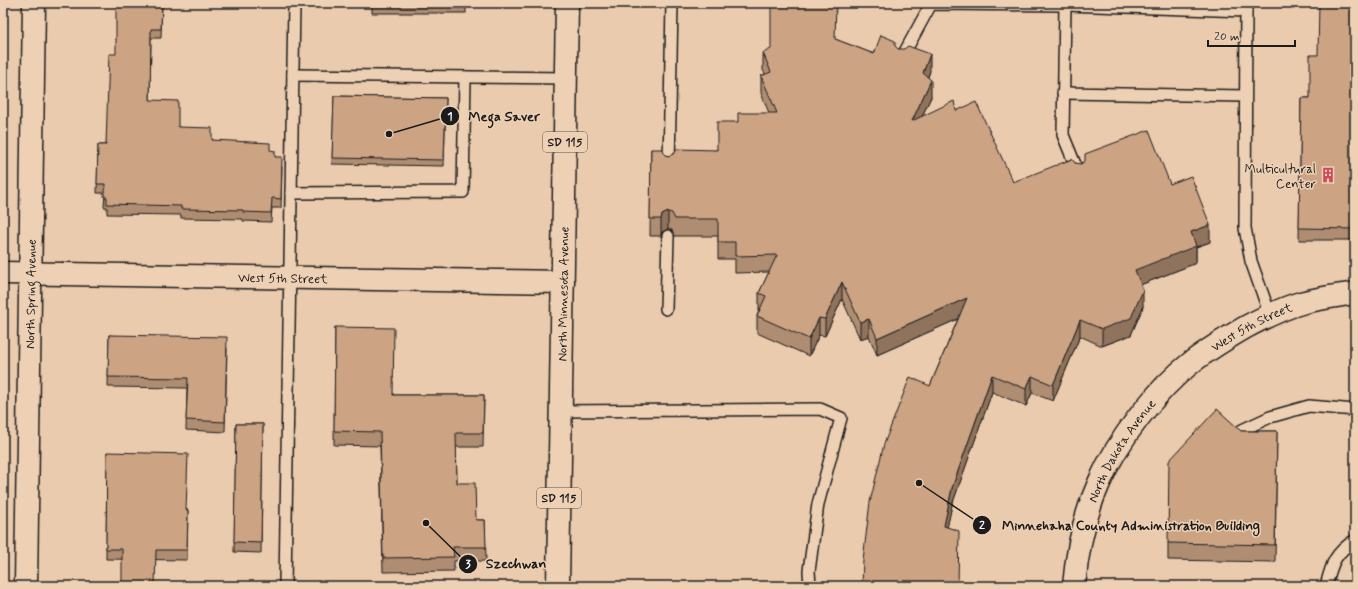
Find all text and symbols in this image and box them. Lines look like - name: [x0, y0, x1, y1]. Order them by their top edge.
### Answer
- scale bar: [1208, 22, 1295, 48]
- text: 20 m: [1214, 29, 1240, 45]
- callout: Mega Saver: [440, 103, 547, 129]
- text: Mega Saver: [468, 108, 541, 129]
- text: 1: [447, 109, 453, 125]
- road number: SD 115: [543, 132, 587, 152]
- place label: Multicultural Center: [1245, 161, 1316, 193]
- building icon: Multicultural Center: [1319, 166, 1337, 184]
- street label: North Minnesota Avenue: [554, 226, 574, 362]
- street label: North Spring Avenue: [22, 239, 42, 349]
- street label: West 5th Street: [238, 270, 328, 288]
- street label: West 5th Street: [1208, 299, 1295, 356]
- street label: North Dakota Avenue: [1085, 396, 1160, 505]
- road number: SD 115: [537, 488, 581, 508]
- callout: Minnehaha County Administration Building: [972, 512, 1269, 538]
- text: Minnehaha County Administration Building: [1002, 517, 1260, 537]
- text: 2: [979, 518, 985, 534]
- callout: Szechwan: [458, 551, 554, 577]
- text: Szechwan: [486, 555, 546, 573]
- text: 3: [465, 557, 471, 573]

